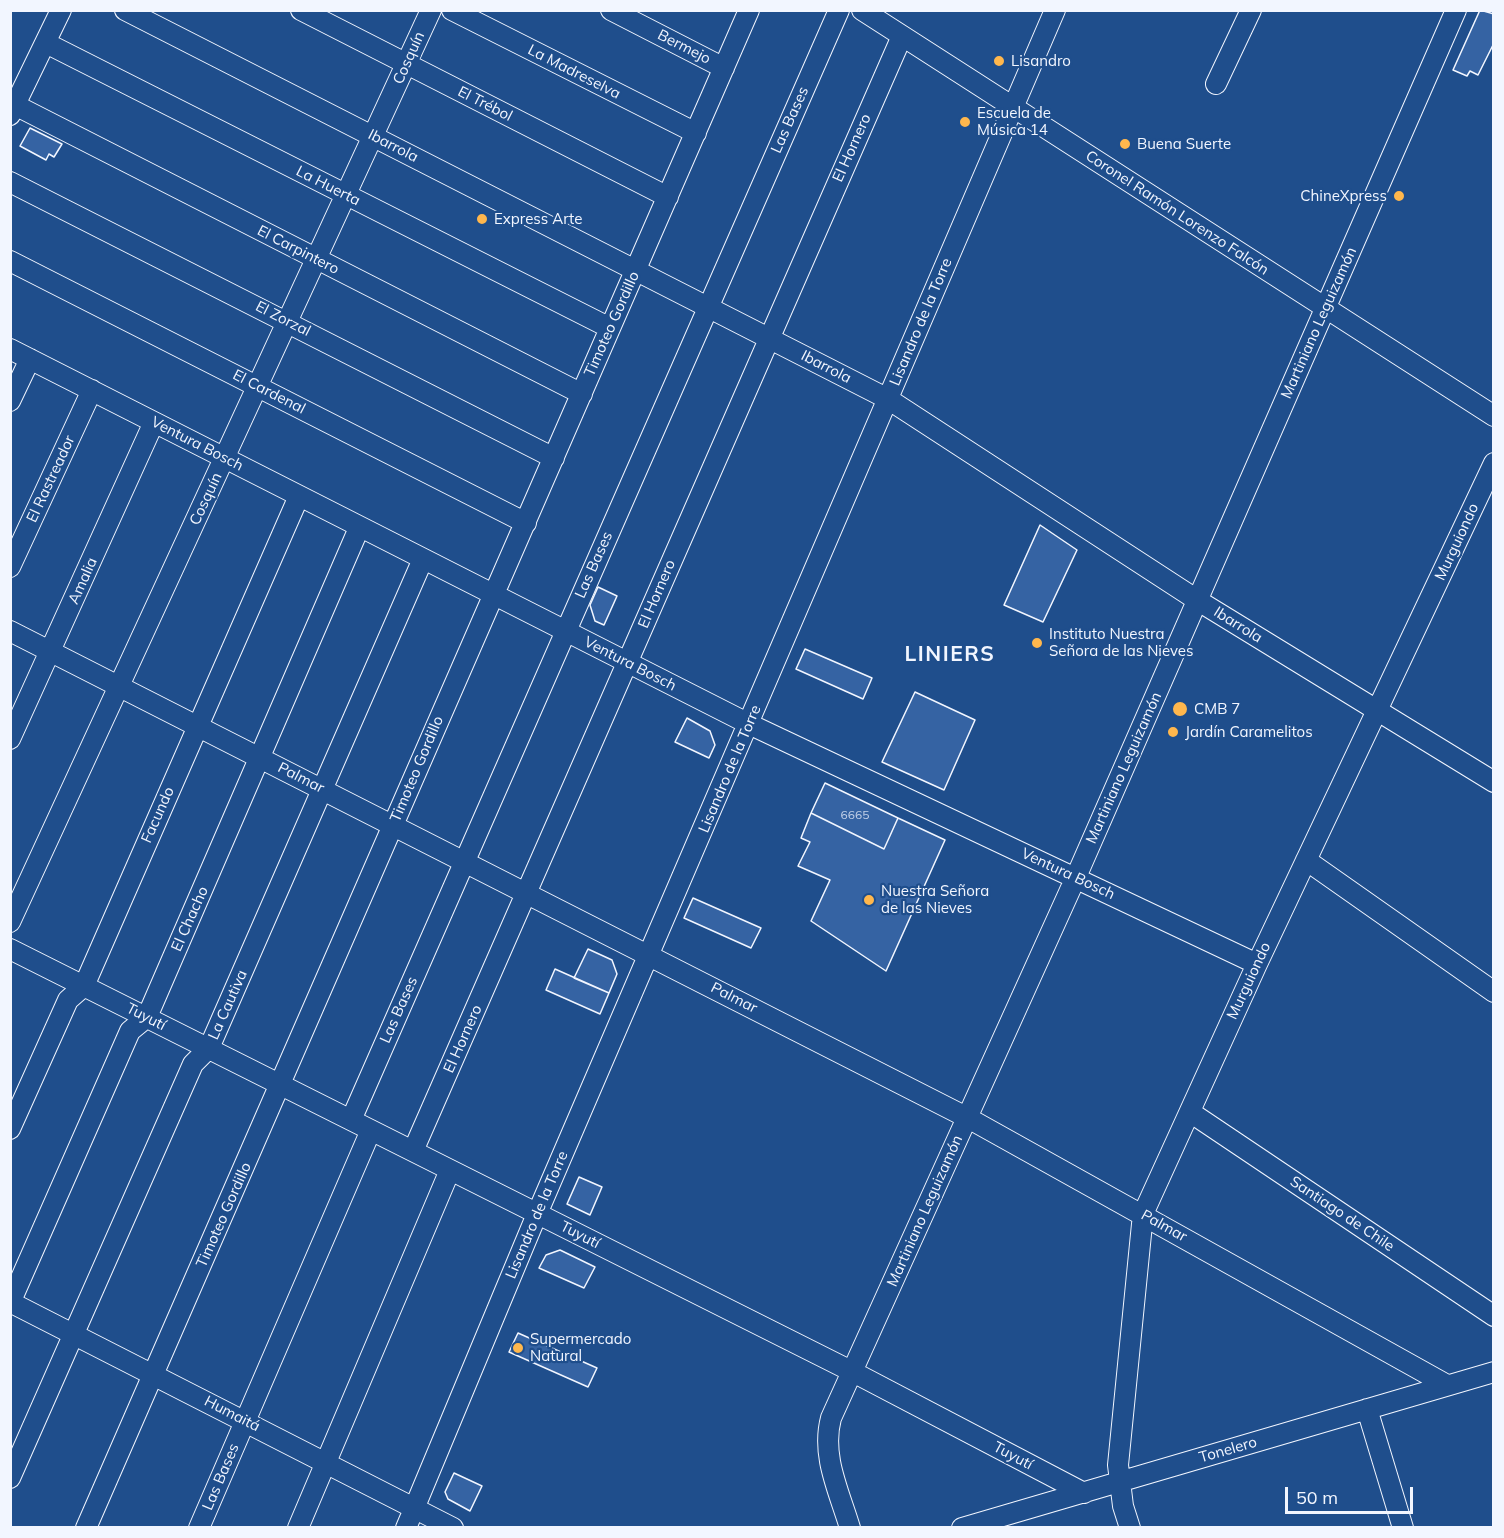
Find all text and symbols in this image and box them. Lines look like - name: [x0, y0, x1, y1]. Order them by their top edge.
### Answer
- street label: Bermejo: [654, 26, 714, 68]
- street label: Cosquín: [389, 29, 429, 87]
- street label: La Madreselva: [525, 41, 623, 103]
- place label: Lisandro: [1011, 52, 1071, 70]
- marker: Lisandro: [992, 54, 1006, 68]
- street label: El Trébol: [455, 83, 515, 125]
- street label: Las Bases: [767, 84, 813, 156]
- place label: Escuela de Música 14: [977, 104, 1051, 139]
- street label: El Hornero: [829, 111, 875, 185]
- marker: Escuela de Música 14: [958, 115, 972, 129]
- street label: Ibarrola: [365, 126, 421, 166]
- place label: Buena Suerte: [1137, 135, 1231, 153]
- marker: Buena Suerte: [1118, 137, 1132, 151]
- street label: Coronel Ramón Lorenzo Falcón: [1082, 147, 1272, 279]
- street label: La Huerta: [293, 162, 363, 210]
- place label: ChineXpress: [1300, 187, 1387, 205]
- marker: ChineXpress: [1392, 189, 1406, 203]
- place label: Express Arte: [494, 210, 582, 228]
- marker: Express Arte: [475, 212, 489, 226]
- street label: El Carpintero: [254, 222, 342, 278]
- street label: Martiniano Leguizamón: [1277, 244, 1361, 402]
- street label: Lisandro de la Torre: [886, 256, 956, 388]
- street label: Timoteo Gordillo: [581, 269, 643, 379]
- street label: El Zorzal: [252, 298, 314, 340]
- street label: Ibarrola: [798, 347, 854, 387]
- street label: El Cardenal: [230, 366, 308, 418]
- street label: Ventura Bosch: [148, 413, 246, 475]
- street label: El Rastreador: [23, 433, 79, 525]
- street label: Cosquín: [186, 470, 226, 528]
- street label: Murguiondo: [1431, 501, 1483, 583]
- street label: Las Bases: [571, 529, 617, 601]
- street label: Amalia: [65, 555, 101, 607]
- street label: El Hornero: [635, 557, 679, 631]
- street label: Ibarrola: [1210, 603, 1266, 647]
- place label: Instituto Nuestra Señora de las Nieves: [1049, 625, 1193, 660]
- street label: Ventura Bosch: [581, 633, 679, 695]
- marker: Instituto Nuestra Señora de las Nieves: [1030, 636, 1044, 650]
- district label: LINIERS: [905, 642, 995, 668]
- street label: Martiniano Leguizamón: [1082, 689, 1166, 847]
- marker: CMB 7: [1171, 700, 1189, 718]
- place label: CMB 7: [1194, 700, 1240, 718]
- street label: Lisandro de la Torre: [695, 703, 765, 835]
- street label: Timoteo Gordillo: [387, 713, 447, 825]
- place label: Jardín Caramelitos: [1185, 723, 1313, 741]
- marker: Jardín Caramelitos: [1166, 725, 1180, 739]
- street label: Palmar: [275, 759, 327, 797]
- street label: Facundo: [138, 784, 178, 846]
- house number: 6665: [841, 808, 869, 822]
- street label: Ventura Bosch: [1018, 844, 1118, 904]
- place label: Nuestra Señora de las Nieves: [881, 882, 989, 917]
- street label: El Chacho: [168, 884, 212, 954]
- marker: Nuestra Señora de las Nieves: [862, 893, 876, 907]
- street label: Murguiondo: [1223, 940, 1275, 1022]
- street label: La Cautiva: [205, 967, 251, 1043]
- street label: Las Bases: [376, 974, 422, 1046]
- street label: Palmar: [708, 979, 760, 1017]
- street label: Tuyutí: [123, 999, 169, 1035]
- street label: El Hornero: [440, 1002, 486, 1076]
- street label: Martiniano Leguizamón: [883, 1132, 967, 1290]
- street label: Lisandro de la Torre: [502, 1149, 572, 1281]
- street label: Timoteo Gordillo: [193, 1160, 255, 1270]
- street label: Santiago de Chile: [1286, 1172, 1398, 1256]
- street label: Palmar: [1138, 1206, 1190, 1246]
- street label: Tuyutí: [557, 1217, 603, 1253]
- place label: Supermercado Natural: [530, 1330, 631, 1365]
- marker: Supermercado Natural: [511, 1341, 525, 1355]
- street label: Humaitá: [201, 1392, 263, 1436]
- street label: Tonelero: [1197, 1433, 1259, 1467]
- street label: Tuyutí: [990, 1438, 1036, 1474]
- street label: Las Bases: [199, 1441, 243, 1513]
- scale bar: [1288, 1475, 1416, 1513]
- text: 50 m: [1296, 1486, 1338, 1509]

